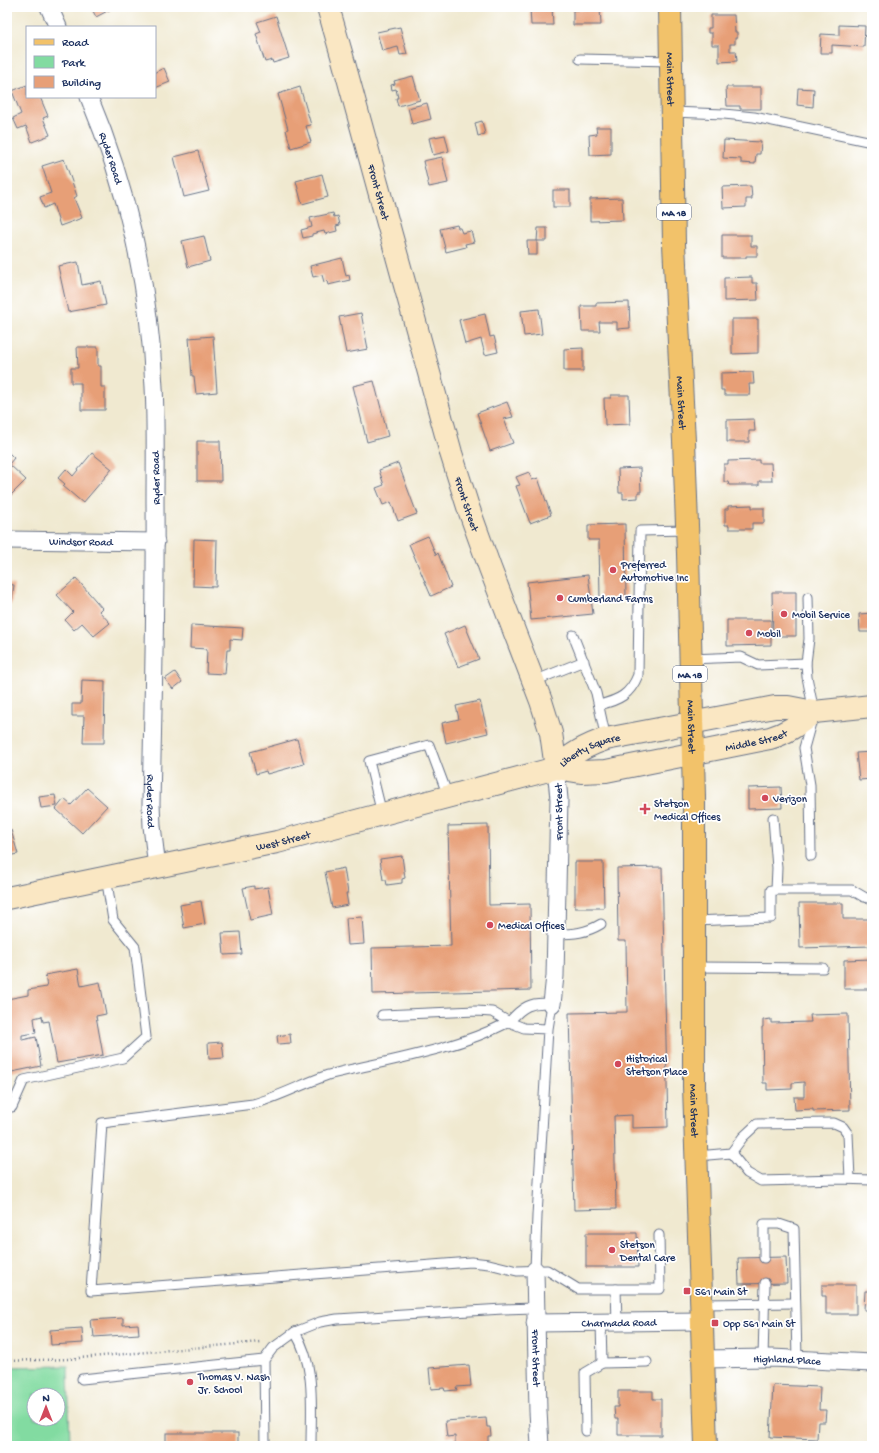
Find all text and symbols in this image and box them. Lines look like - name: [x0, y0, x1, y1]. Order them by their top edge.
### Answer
- legend: [26, 26, 156, 98]
- text: Road: [62, 37, 89, 51]
- street label: Main Street: [663, 52, 676, 107]
- text: Park: [61, 57, 87, 71]
- text: Building: [61, 77, 101, 91]
- street label: Ryder Road: [95, 131, 124, 187]
- street label: Front Street: [364, 162, 391, 223]
- road number: MA 18: [657, 204, 691, 220]
- street label: Main Street: [673, 376, 687, 431]
- street label: Ryder Road: [151, 449, 163, 505]
- street label: Front Street: [451, 475, 481, 535]
- street label: Windsor Road: [49, 537, 114, 549]
- place label: Preferred Automotive Inc: [620, 559, 689, 585]
- marker: Preferred Automotive Inc: [608, 565, 618, 575]
- marker: Cumberland Farms: [555, 593, 565, 603]
- place label: Cumberland Farms: [568, 594, 654, 606]
- marker: Mobil Service: [779, 609, 789, 619]
- place label: Mobil Service: [792, 610, 850, 622]
- marker: Mobil: [744, 628, 754, 638]
- place label: Mobil: [757, 629, 782, 641]
- road number: MA 18: [673, 666, 707, 682]
- street label: Main Street: [684, 700, 697, 755]
- street label: Middle Street: [725, 727, 791, 755]
- street label: Liberty Square: [558, 732, 622, 770]
- street label: Ryder Road: [143, 774, 156, 830]
- street label: Front Street: [553, 782, 567, 842]
- marker: Verizon: [760, 793, 770, 803]
- place label: Verizon: [772, 794, 808, 806]
- place label: Stetson Medical Offices: [654, 799, 721, 824]
- marker: Stetson Medical Offices: [639, 803, 651, 815]
- street label: West Street: [255, 829, 313, 854]
- marker: Medical Offices: [485, 920, 495, 930]
- place label: Medical Offices: [498, 920, 565, 933]
- place label: Historical Stetson Place: [626, 1054, 688, 1079]
- marker: Historical Stetson Place: [613, 1059, 623, 1069]
- street label: Main Street: [686, 1084, 700, 1139]
- place label: Stetson Dental Care: [619, 1240, 676, 1265]
- marker: Stetson Dental Care: [607, 1245, 617, 1255]
- marker: 561 Main St: [682, 1286, 692, 1296]
- place label: 561 Main St: [695, 1287, 748, 1299]
- street label: Charmada Road: [581, 1318, 658, 1330]
- marker: Opp 561 Main St: [710, 1318, 720, 1328]
- place label: Opp 561 Main St: [723, 1319, 797, 1331]
- street label: Front Street: [528, 1328, 542, 1388]
- street label: Highland Place: [753, 1354, 821, 1368]
- place label: Thomas V. Nash Jr. School: [197, 1372, 270, 1397]
- marker: Thomas V. Nash Jr. School: [185, 1377, 195, 1387]
- north arrow: [26, 1387, 66, 1427]
- text: N: [42, 1393, 50, 1405]

